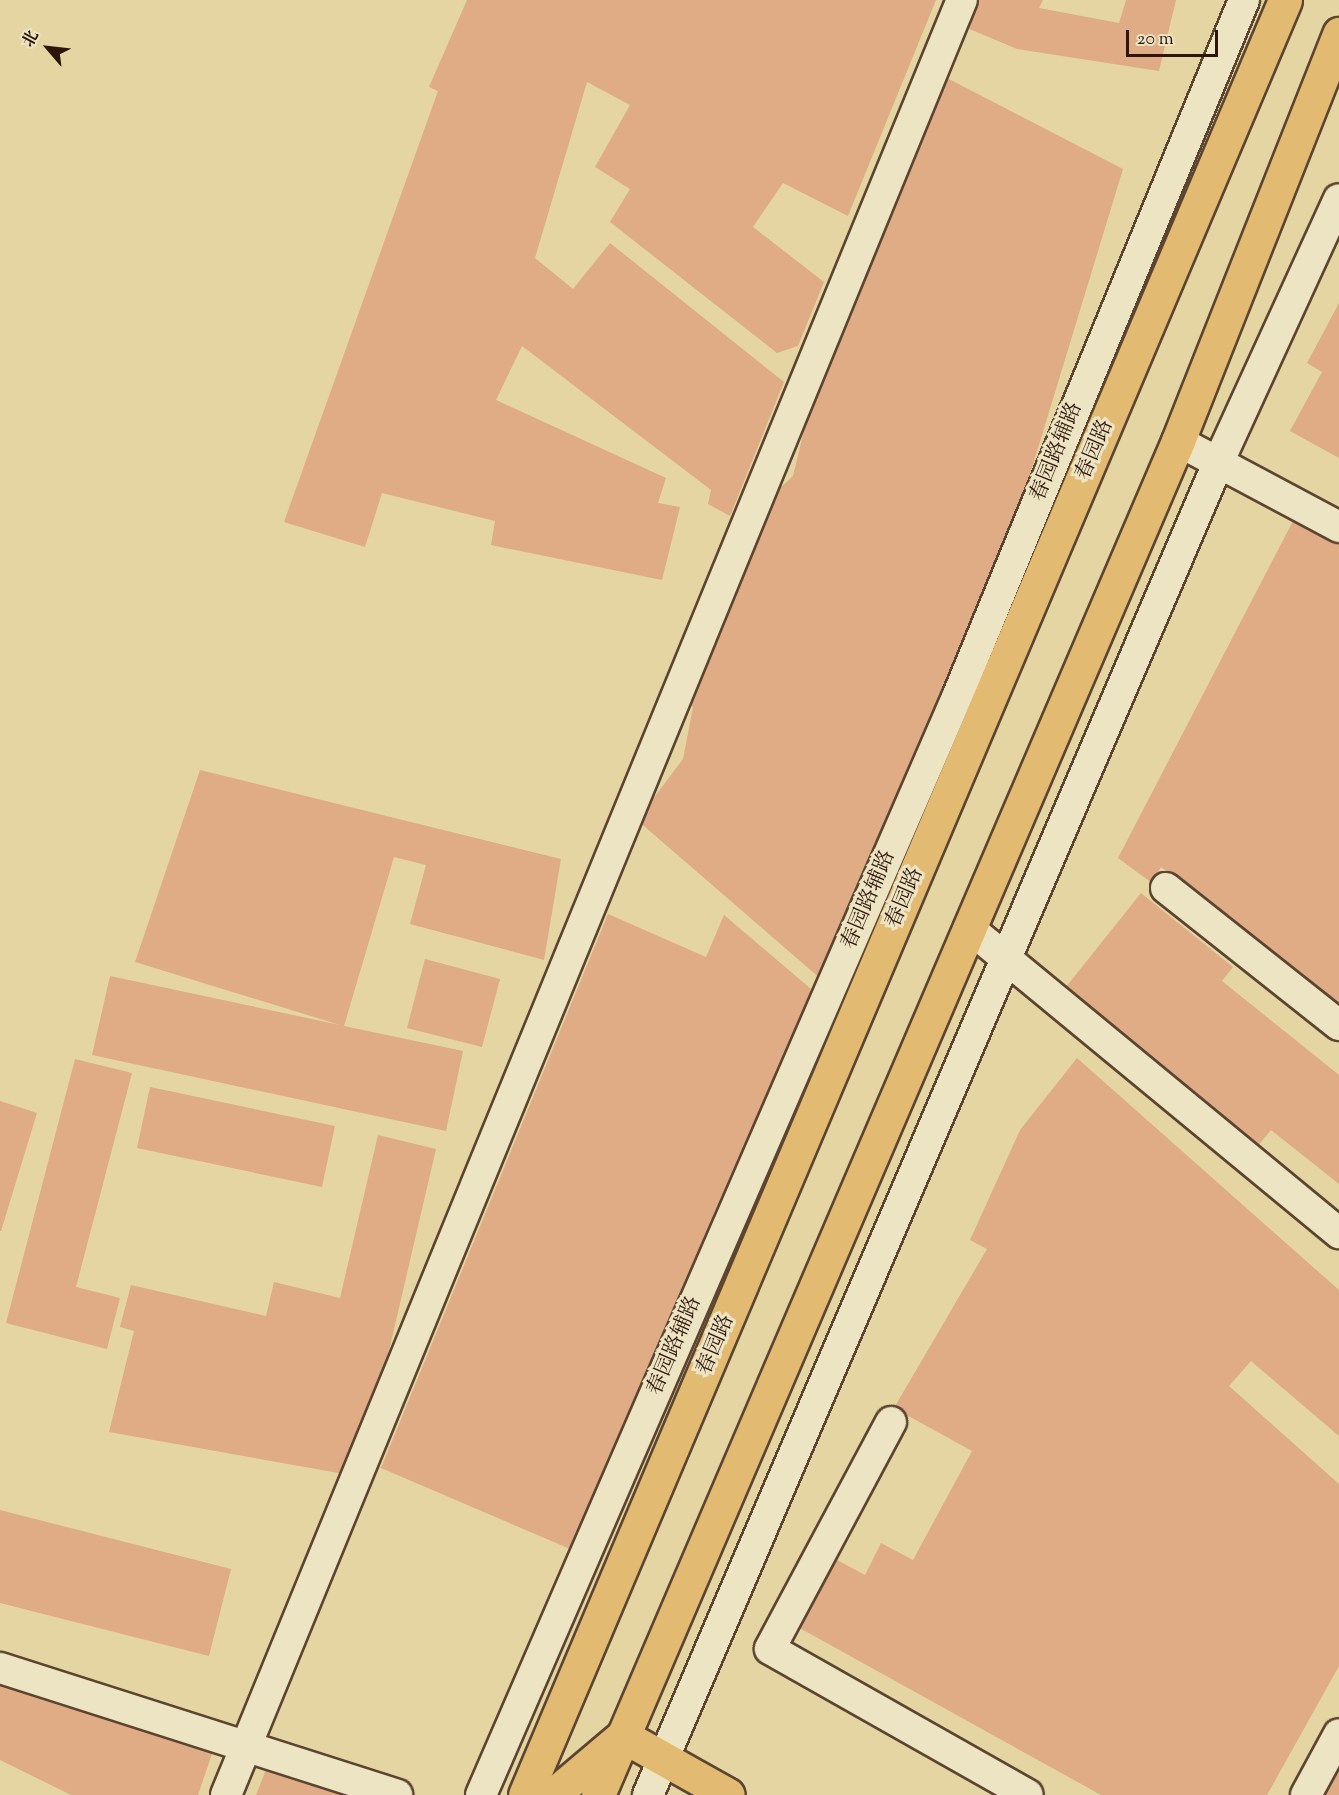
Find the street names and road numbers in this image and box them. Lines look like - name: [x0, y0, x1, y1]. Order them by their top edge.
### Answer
- street label: 春园路辅路: [1026, 399, 1088, 505]
- street label: 春园路: [1071, 416, 1119, 484]
- street label: 春园路辅路: [837, 847, 901, 953]
- street label: 春园路: [881, 864, 929, 932]
- street label: 春园路辅路: [643, 1293, 707, 1399]
- street label: 春园路: [692, 1311, 740, 1379]

